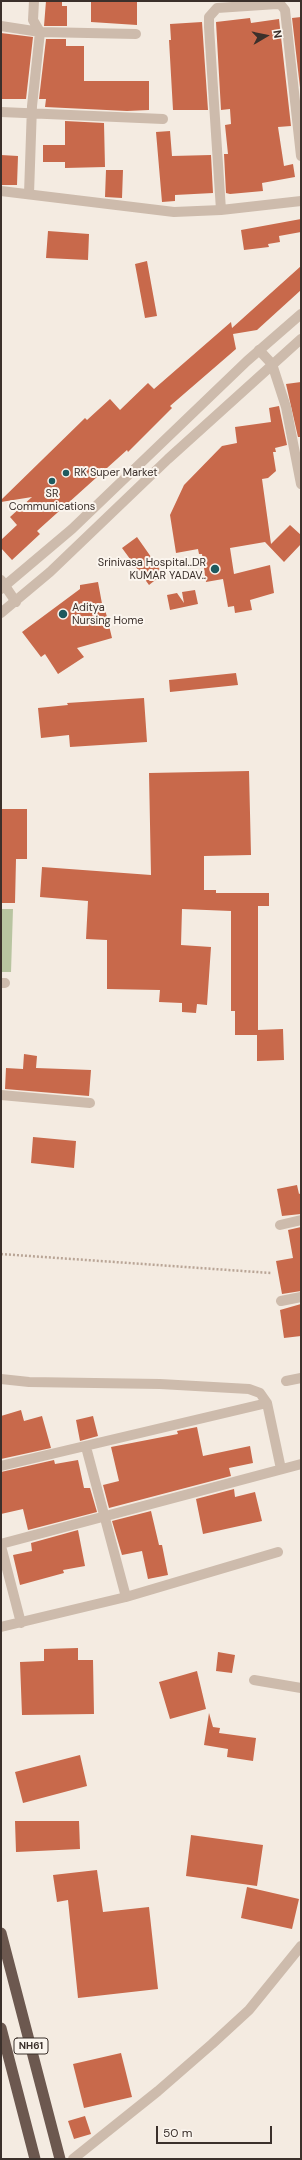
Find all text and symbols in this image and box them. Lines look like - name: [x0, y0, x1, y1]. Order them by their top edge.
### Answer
- north arrow: [246, 16, 286, 56]
- text: N: [270, 29, 285, 39]
- place label: RK Super Market: [74, 466, 158, 480]
- marker: RK Super Market: [61, 468, 71, 478]
- marker: SR Communications: [47, 476, 57, 486]
- place label: SR Communications: [9, 487, 95, 513]
- place label: Srinivasa Hospital..DR KUMAR YADAV..: [98, 556, 206, 582]
- marker: Srinivasa Hospital..DR KUMAR YADAV..: [209, 563, 221, 575]
- place label: Aditya Nursing Home: [72, 601, 144, 627]
- marker: Aditya Nursing Home: [57, 608, 69, 620]
- road number: NH61: [14, 2038, 48, 2054]
- scale bar: [158, 2118, 274, 2144]
- text: 50 m: [163, 2125, 192, 2141]

